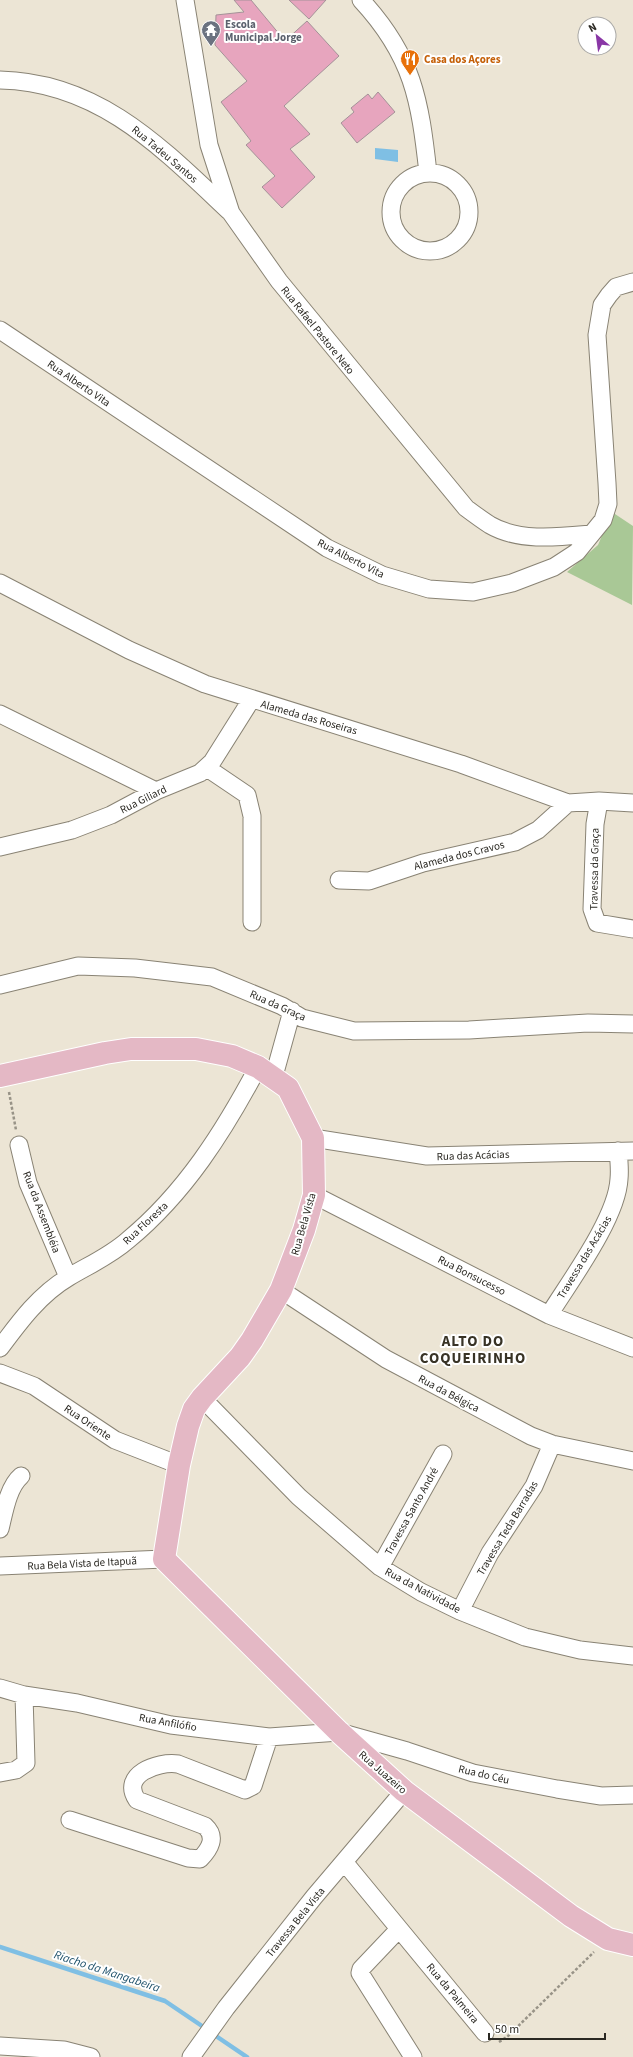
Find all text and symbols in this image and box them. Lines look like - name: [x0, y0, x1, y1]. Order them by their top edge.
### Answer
- north arrow: [577, 16, 617, 56]
- place label: Escola Municipal Jorge: [225, 17, 302, 45]
- temple icon: Escola Municipal Jorge: [200, 19, 222, 47]
- text: N: [586, 19, 599, 36]
- restaurant icon: Casa dos Açores: [399, 48, 421, 76]
- place label: Casa dos Açores: [424, 52, 501, 67]
- street label: Rua Tadeu Santos: [128, 122, 201, 187]
- street label: Rua Rafael Pastore Neto: [277, 283, 358, 378]
- street label: Rua Alberto Vita: [44, 357, 113, 410]
- street label: Rua Alberto Vita: [315, 535, 387, 582]
- street label: Alameda das Roseiras: [259, 697, 359, 739]
- street label: Rua Giliard: [117, 782, 169, 817]
- street label: Travessa da Graça: [586, 828, 603, 910]
- street label: Alameda dos Cravos: [412, 837, 506, 874]
- street label: Rua da Graça: [247, 986, 308, 1025]
- street label: Rua das Acácias: [436, 1147, 510, 1164]
- street label: Rua da Assembléia: [19, 1169, 64, 1255]
- street label: Rua Bela Vista: [287, 1191, 320, 1257]
- street label: Rua Floresta: [119, 1199, 171, 1248]
- street label: Travessa das Acácias: [554, 1212, 615, 1302]
- street label: Rua Bonsucesso: [435, 1252, 508, 1299]
- district label: ALTO DO COQUEIRINHO: [420, 1331, 526, 1369]
- street label: Rua da Bélgica: [416, 1371, 482, 1416]
- street label: Rua Oriente: [61, 1401, 115, 1444]
- street label: Travessa Santo André: [381, 1464, 442, 1558]
- street label: Travessa Teda Barradas: [473, 1478, 542, 1578]
- street label: Rua Bela Vista de Itapuã: [27, 1553, 137, 1574]
- street label: Rua da Natividade: [382, 1564, 464, 1617]
- street label: Rua Anfilófio: [138, 1710, 198, 1735]
- street label: Rua Juazeiro: [355, 1747, 410, 1797]
- street label: Rua do Céu: [457, 1761, 511, 1788]
- street label: Travessa Bela Vista: [262, 1884, 328, 1961]
- water label: Riacho da Mangabeira: [52, 1946, 163, 1997]
- street label: Rua da Palmeira: [423, 1960, 482, 2027]
- scale bar: [489, 2015, 605, 2041]
- text: 50 m: [495, 2021, 519, 2038]

